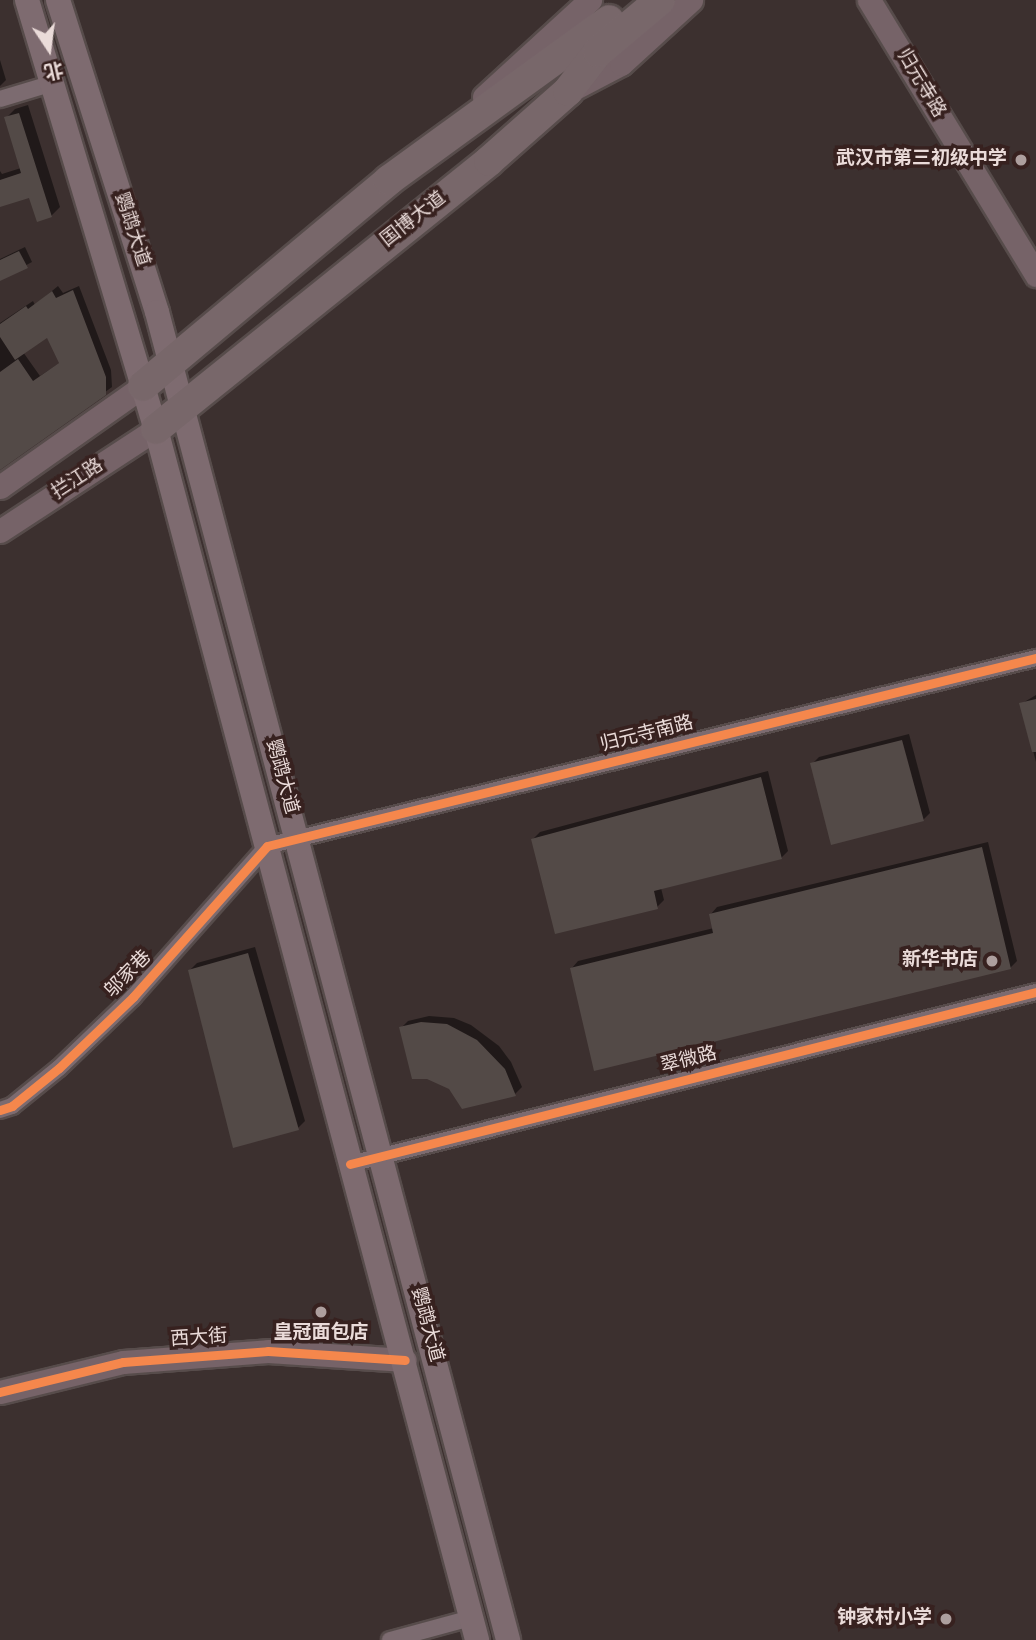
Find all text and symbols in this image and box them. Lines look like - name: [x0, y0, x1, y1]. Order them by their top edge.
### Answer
- north arrow: [14, 14, 84, 84]
- street label: 归元寺路: [891, 46, 949, 122]
- text: 北: [42, 56, 66, 83]
- place label: 武汉市第三初级中学: [836, 149, 1007, 171]
- marker: 武汉市第三初级中学: [1013, 152, 1029, 168]
- street label: 国博大道: [377, 188, 451, 252]
- street label: 鹦鹉大道: [108, 190, 154, 270]
- street label: 拦江路: [48, 455, 108, 505]
- street label: 归元寺南路: [598, 712, 696, 758]
- street label: 鹦鹉大道: [260, 737, 302, 817]
- street label: 邬家巷: [101, 947, 157, 1003]
- place label: 新华书店: [902, 950, 978, 972]
- marker: 新华书店: [984, 953, 1000, 969]
- street label: 翠微路: [659, 1043, 719, 1079]
- street label: 鹦鹉大道: [405, 1285, 447, 1365]
- marker: 皇冠面包店: [313, 1304, 329, 1320]
- place label: 皇冠面包店: [274, 1323, 368, 1345]
- street label: 西大街: [170, 1326, 228, 1352]
- place label: 钟家村小学: [837, 1608, 932, 1630]
- marker: 钟家村小学: [938, 1611, 954, 1627]

